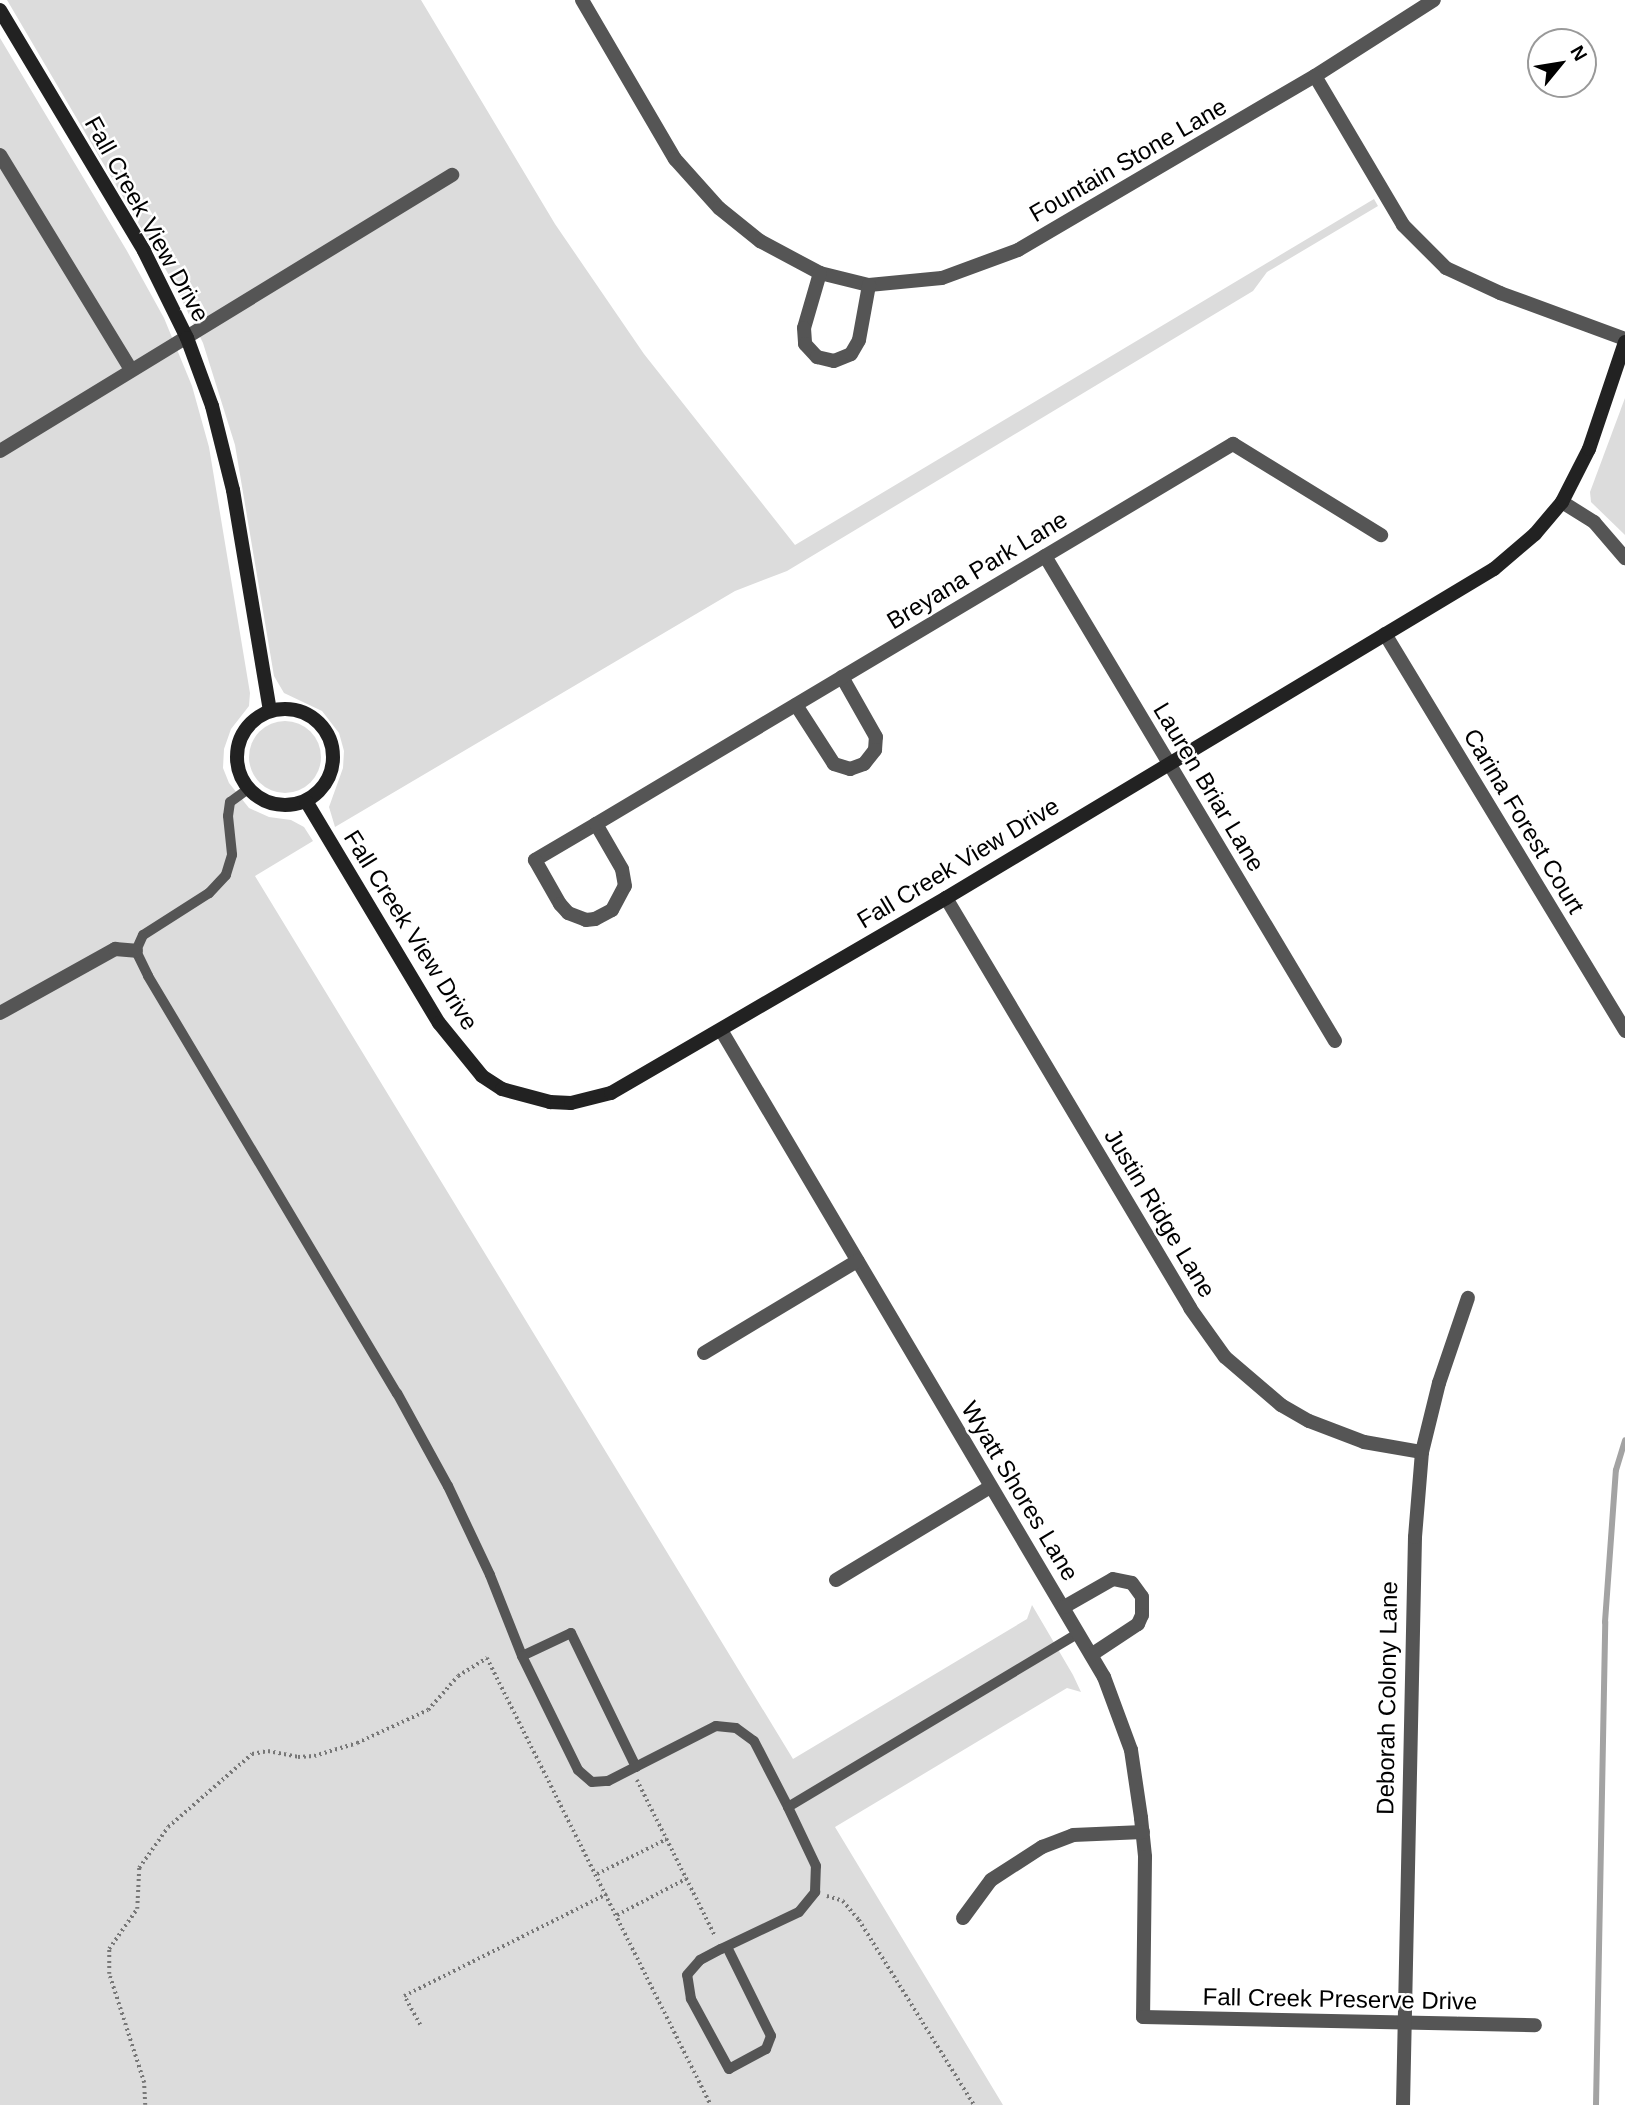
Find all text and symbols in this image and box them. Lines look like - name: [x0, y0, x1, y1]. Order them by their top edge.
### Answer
- north arrow: [1527, 28, 1597, 98]
- text: N: [1566, 42, 1591, 64]
- street label: Fountain Stone Lane: [1024, 92, 1232, 228]
- street label: Fall Creek View Drive: [79, 111, 215, 327]
- street label: Breyana Park Lane: [882, 505, 1072, 635]
- street label: Lauren Briar Lane: [1147, 697, 1271, 877]
- street label: Carina Forest Court: [1457, 723, 1591, 919]
- street label: Fall Creek View Drive: [852, 791, 1064, 935]
- street label: Fall Creek View Drive: [338, 825, 484, 1035]
- street label: Justin Ridge Lane: [1098, 1123, 1222, 1303]
- street label: Wyatt Shores Lane: [955, 1396, 1085, 1586]
- street label: Deborah Colony Lane: [1371, 1581, 1403, 1815]
- street label: Fall Creek Preserve Drive: [1202, 1982, 1478, 2016]

